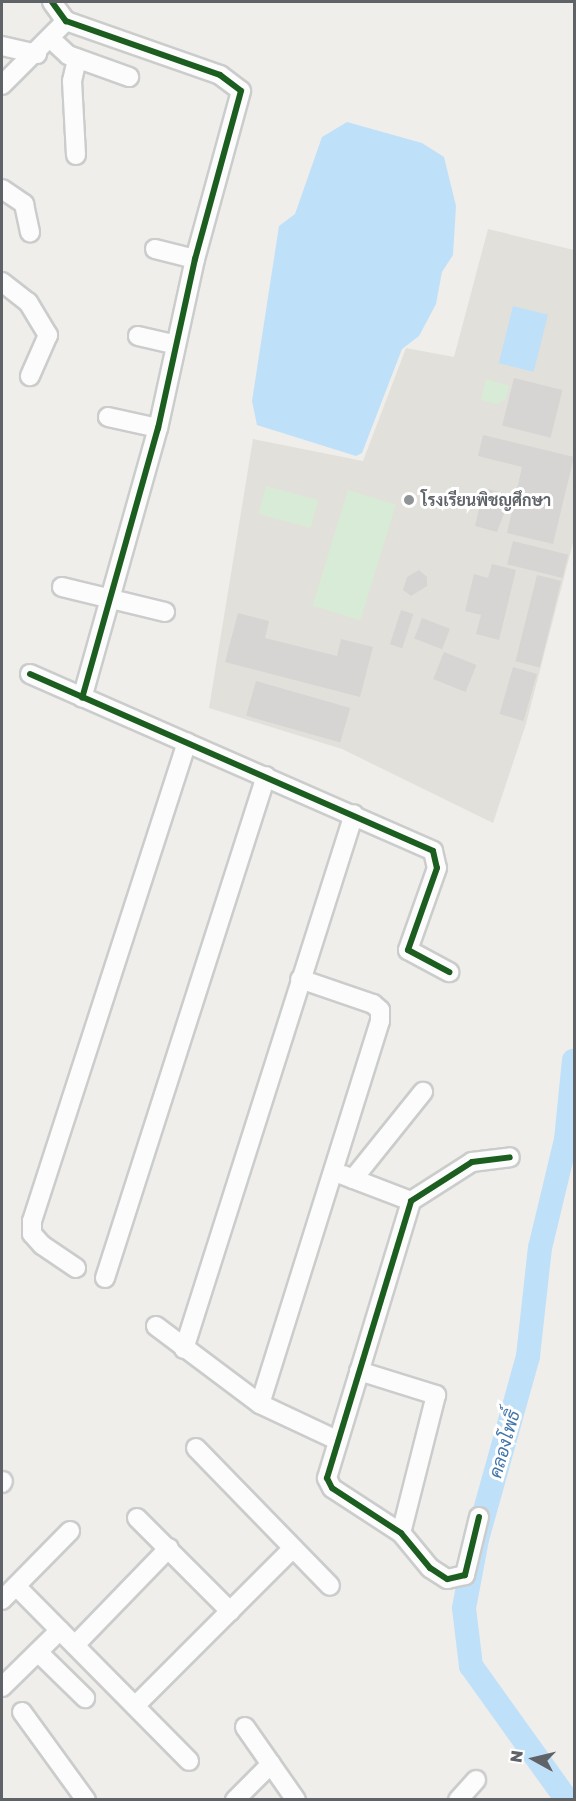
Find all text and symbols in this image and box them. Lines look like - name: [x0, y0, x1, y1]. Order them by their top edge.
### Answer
- place label: โรงเรียนพิชญศึกษา: [421, 490, 551, 510]
- marker: โรงเรียนพิชญศึกษา: [402, 493, 416, 507]
- water label: คลองโพธิ์: [484, 1408, 524, 1480]
- north arrow: [504, 1729, 564, 1789]
- text: N: [505, 1749, 527, 1764]

